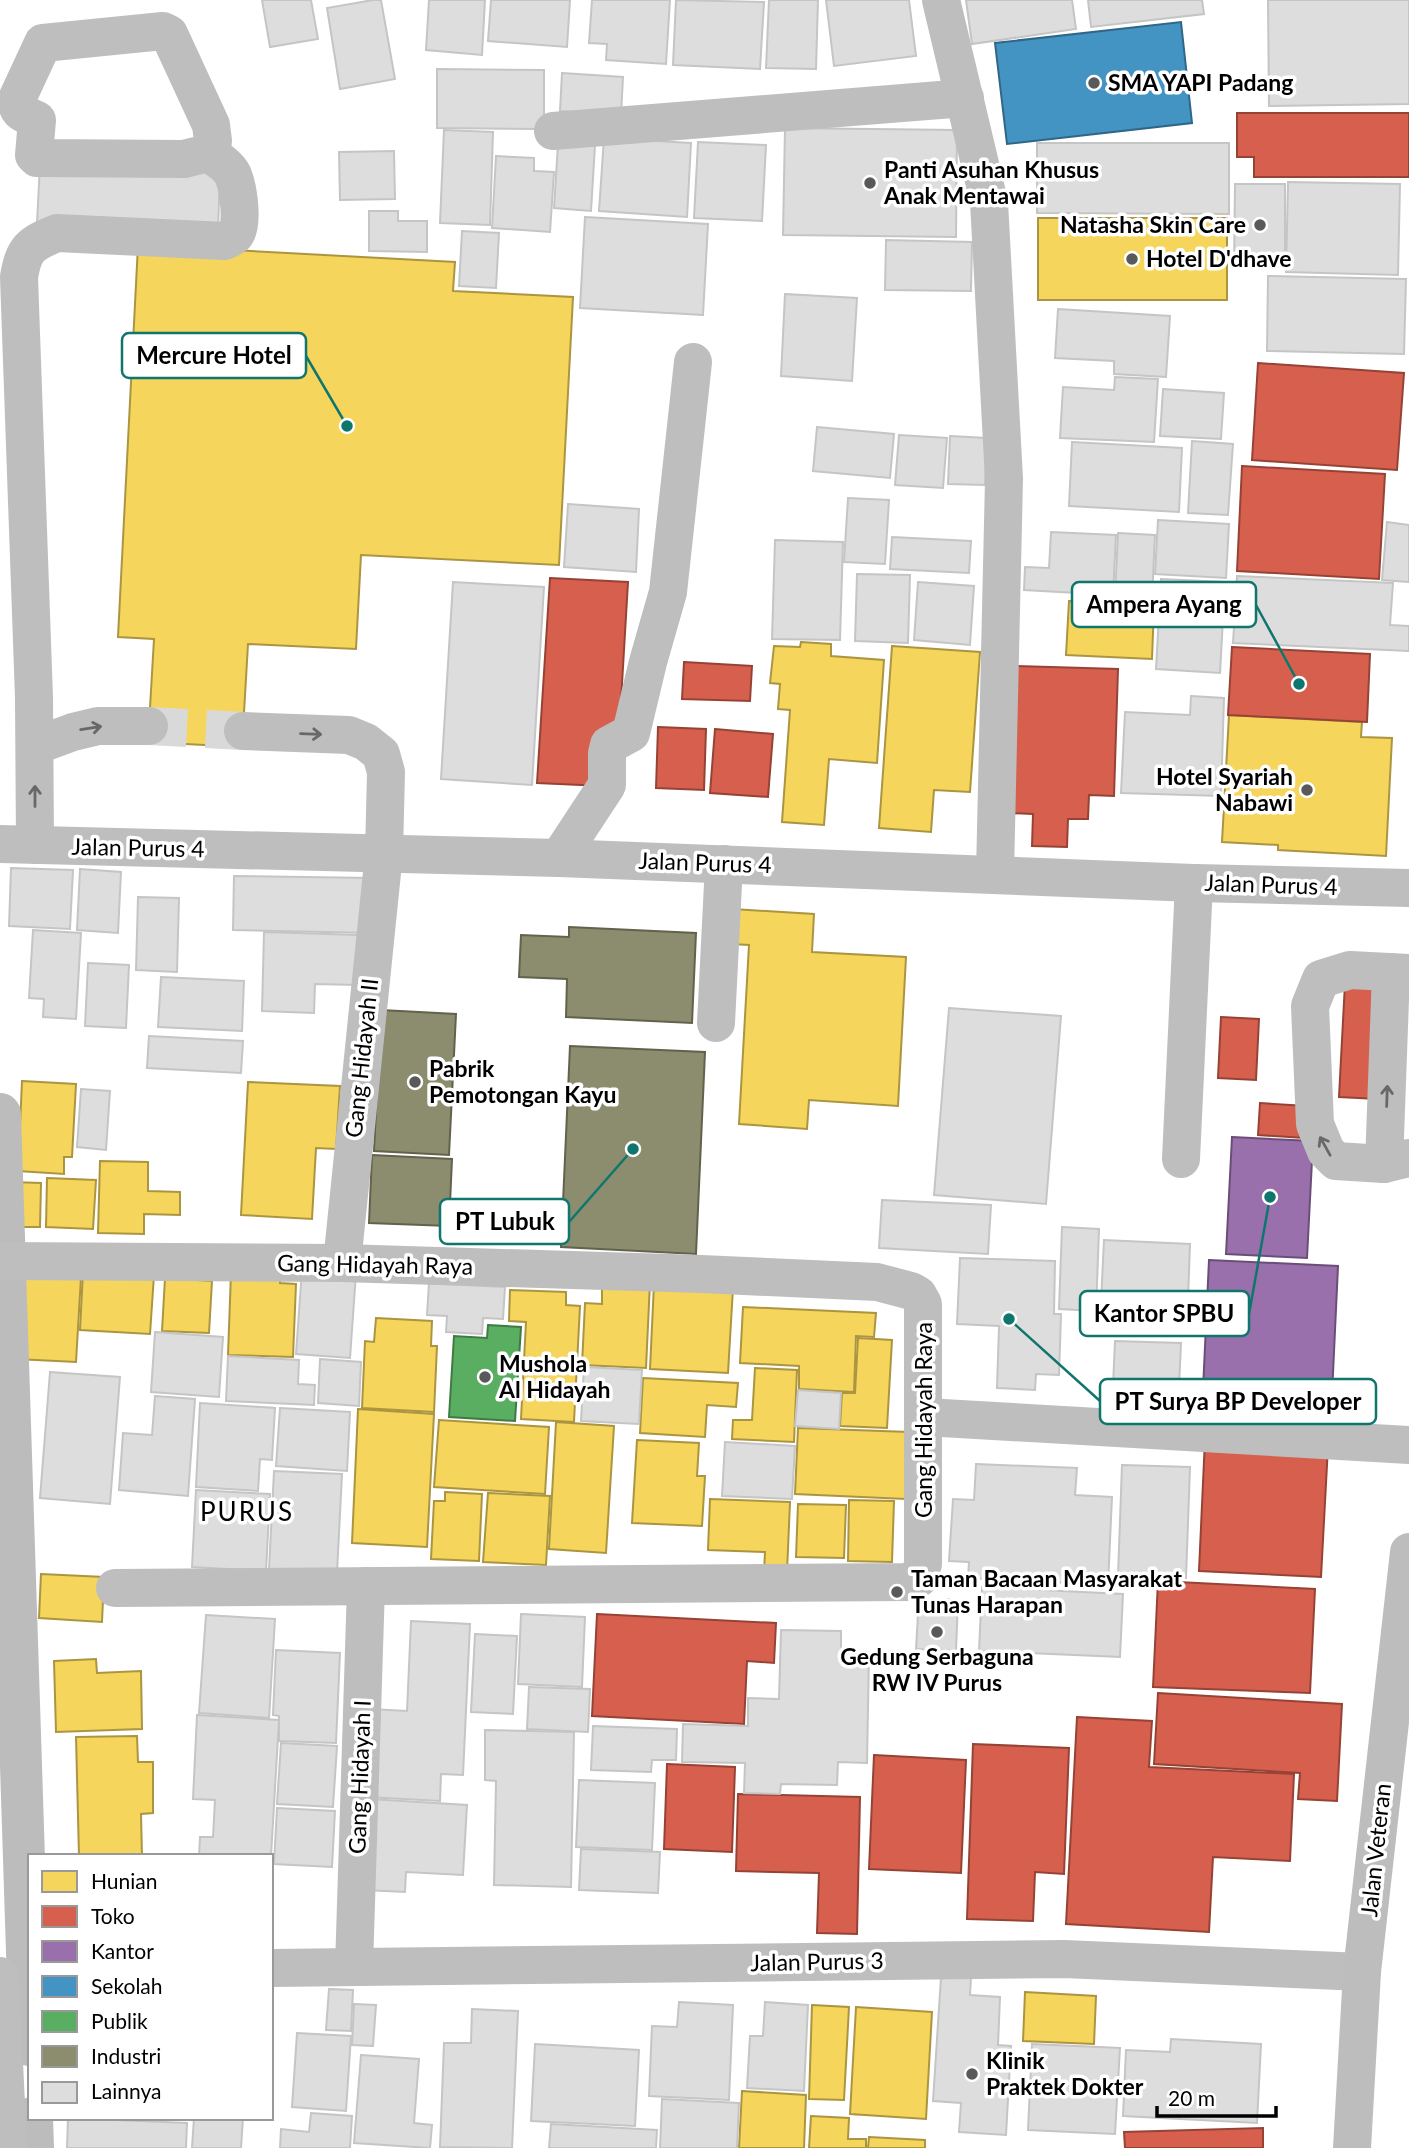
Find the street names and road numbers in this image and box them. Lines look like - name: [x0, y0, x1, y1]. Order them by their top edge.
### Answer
- street label: Jalan Purus 4: [71, 832, 205, 862]
- street label: Jalan Purus 4: [638, 846, 772, 878]
- street label: Jalan Purus 4: [1204, 868, 1338, 900]
- street label: Gang Hidayah II: [339, 977, 383, 1139]
- street label: Gang Hidayah Raya: [277, 1248, 473, 1280]
- street label: Gang Hidayah Raya: [909, 1322, 937, 1518]
- street label: Gang Hidayah I: [342, 1700, 376, 1854]
- street label: Jalan Veteran: [1354, 1782, 1396, 1918]
- street label: Jalan Purus 3: [750, 1946, 884, 1976]

